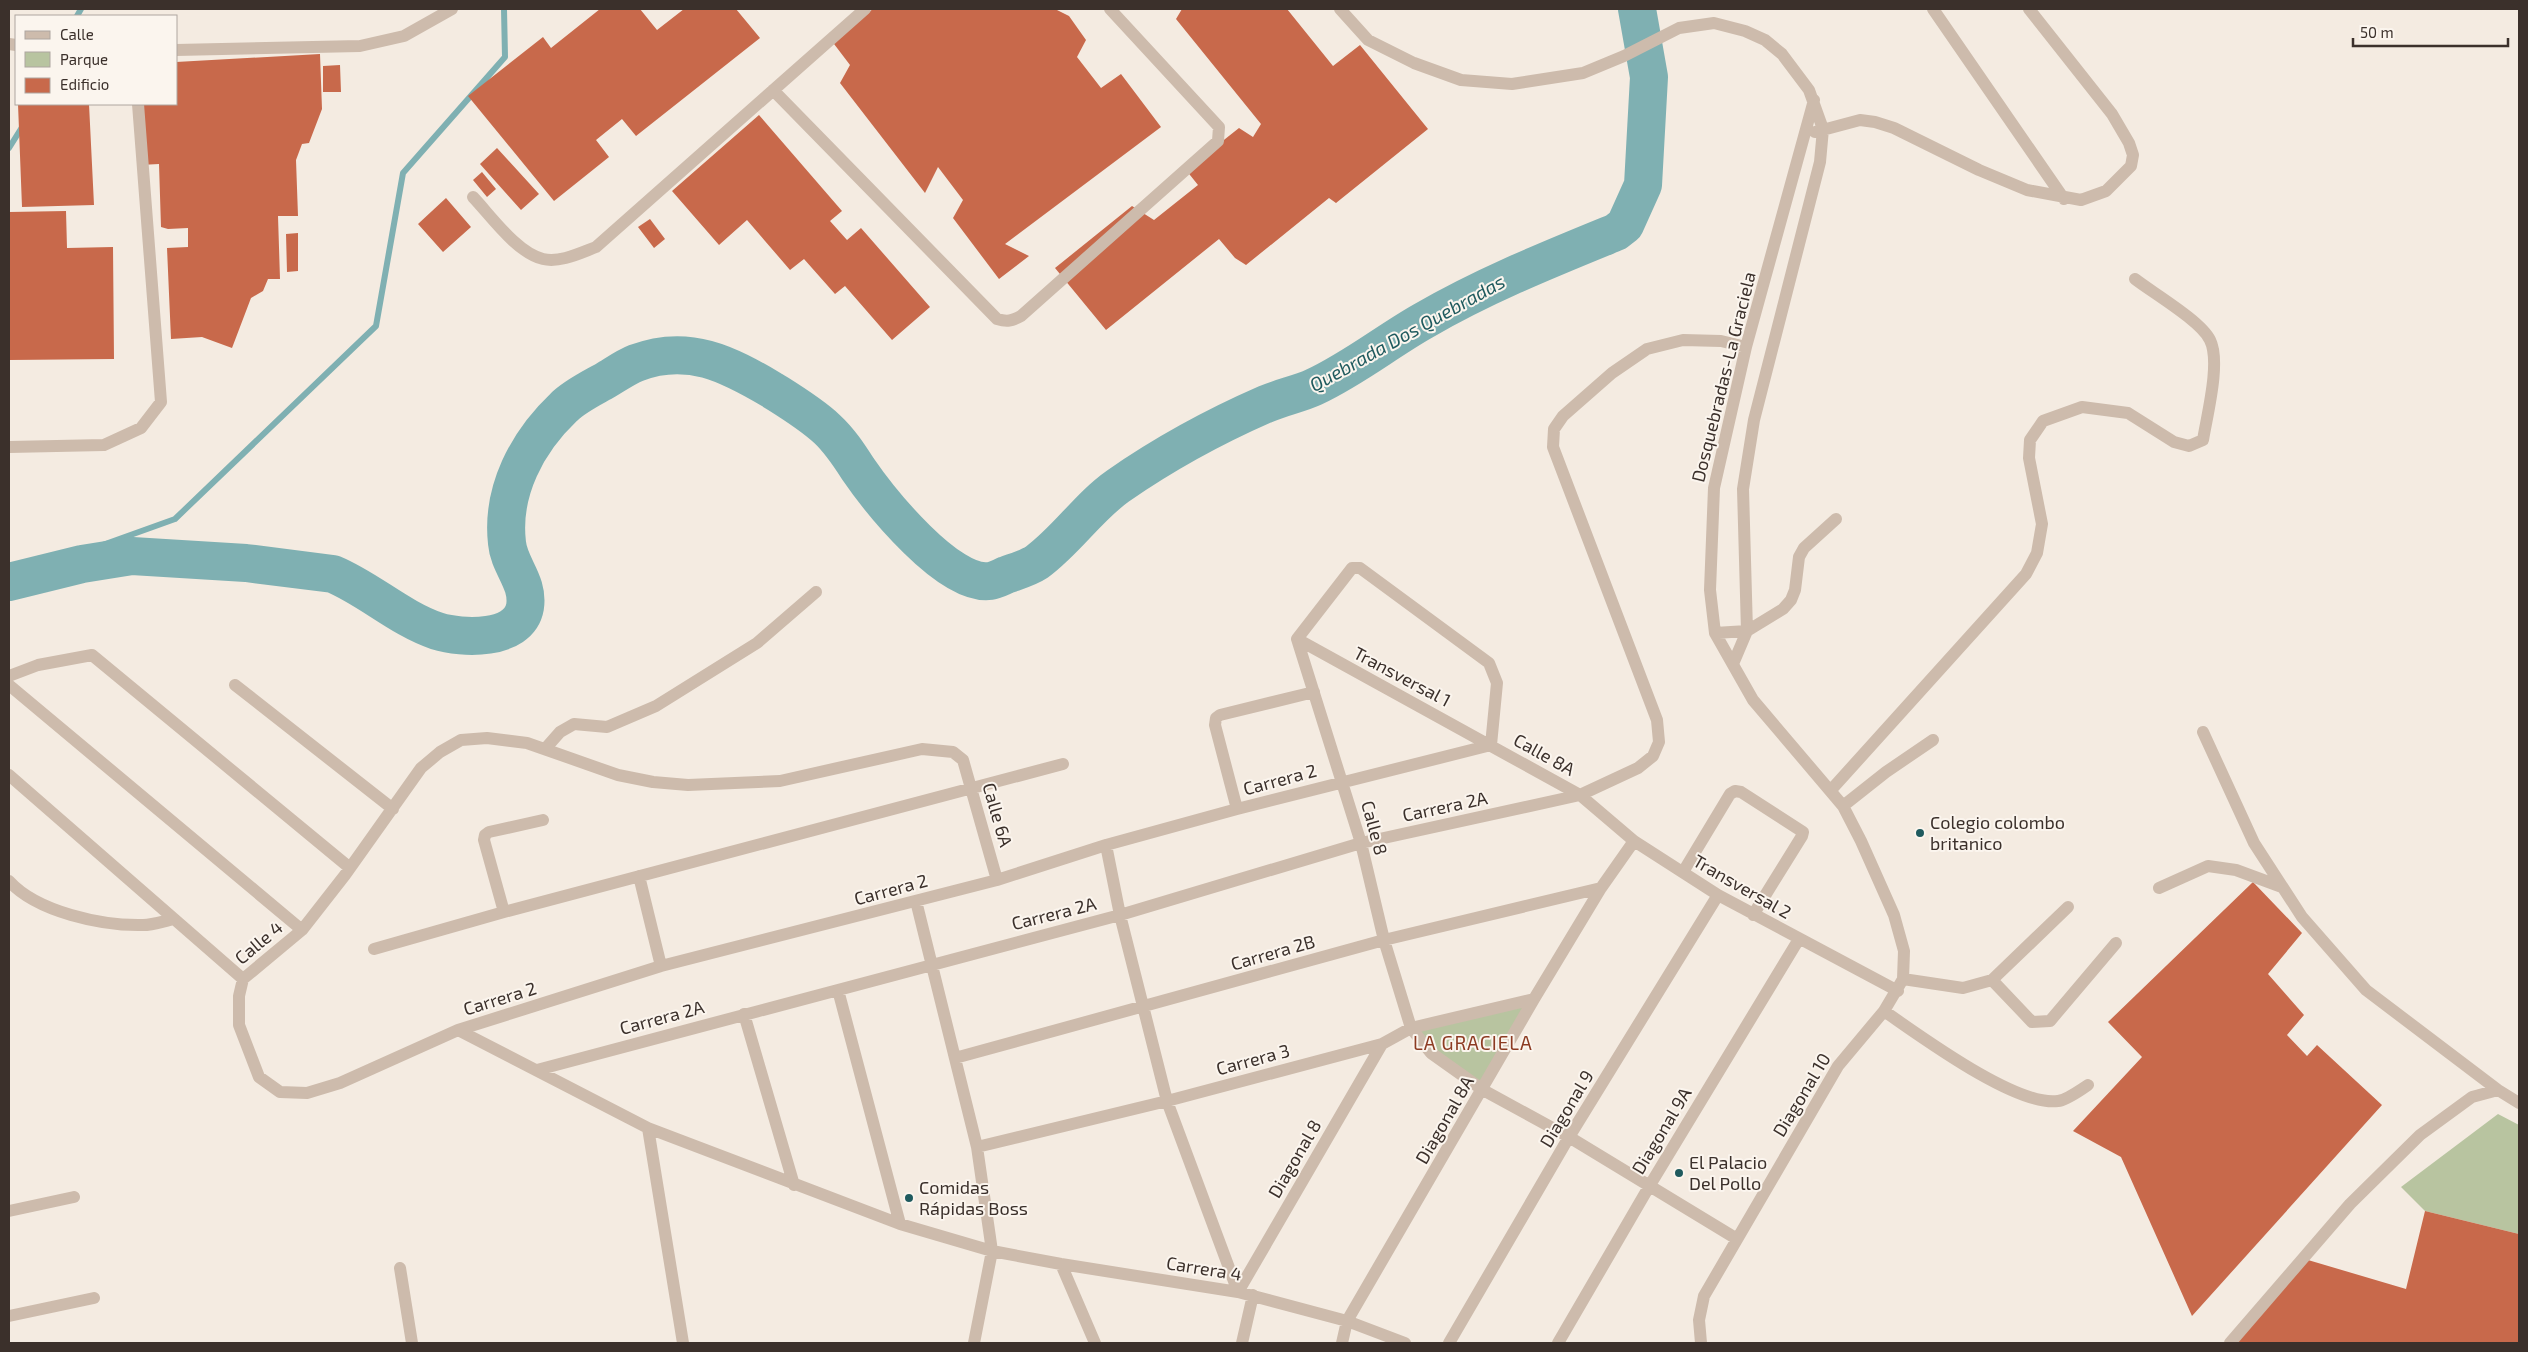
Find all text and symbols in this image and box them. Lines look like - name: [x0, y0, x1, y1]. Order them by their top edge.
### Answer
- legend: [15, 15, 178, 105]
- scale bar: [2353, 15, 2508, 47]
- text: 50 m: [2360, 23, 2394, 41]
- text: Calle: [60, 25, 94, 43]
- text: Parque: [60, 50, 108, 68]
- text: Edificio: [60, 75, 109, 93]
- water label: Quebrada Dos Quebradas: [1305, 269, 1509, 396]
- street label: Dosquebradas-La Graciela: [1686, 269, 1760, 484]
- street label: Transversal 1: [1350, 641, 1455, 711]
- street label: Calle 8A: [1510, 728, 1580, 780]
- street label: Carrera 2: [1241, 759, 1319, 799]
- street label: Calle 6A: [978, 780, 1018, 850]
- street label: Carrera 2A: [1400, 786, 1490, 826]
- street label: Calle 8: [1357, 798, 1393, 857]
- place label: Colegio colombo britanico: [1930, 811, 2065, 854]
- marker: Colegio colombo britanico: [1914, 827, 1926, 839]
- street label: Transversal 2: [1689, 849, 1796, 923]
- street label: Carrera 2: [852, 869, 930, 909]
- street label: Carrera 2A: [1009, 892, 1099, 934]
- street label: Calle 4: [230, 916, 287, 969]
- street label: Carrera 2B: [1228, 930, 1317, 975]
- street label: Carrera 2: [461, 977, 539, 1020]
- street label: Carrera 2A: [617, 995, 707, 1039]
- district label: LA GRACIELA: [1413, 1031, 1533, 1054]
- street label: Carrera 3: [1214, 1039, 1292, 1079]
- street label: Diagonal 10: [1768, 1049, 1835, 1140]
- street label: Diagonal 9: [1535, 1066, 1598, 1151]
- street label: Diagonal 8A: [1410, 1071, 1479, 1167]
- street label: Diagonal 9A: [1627, 1082, 1696, 1178]
- street label: Diagonal 8: [1263, 1115, 1325, 1202]
- place label: El Palacio Del Pollo: [1689, 1151, 1767, 1194]
- marker: El Palacio Del Pollo: [1673, 1167, 1685, 1179]
- place label: Comidas Rápidas Boss: [919, 1176, 1028, 1219]
- marker: Comidas Rápidas Boss: [903, 1192, 915, 1204]
- street label: Carrera 4: [1165, 1251, 1244, 1285]

